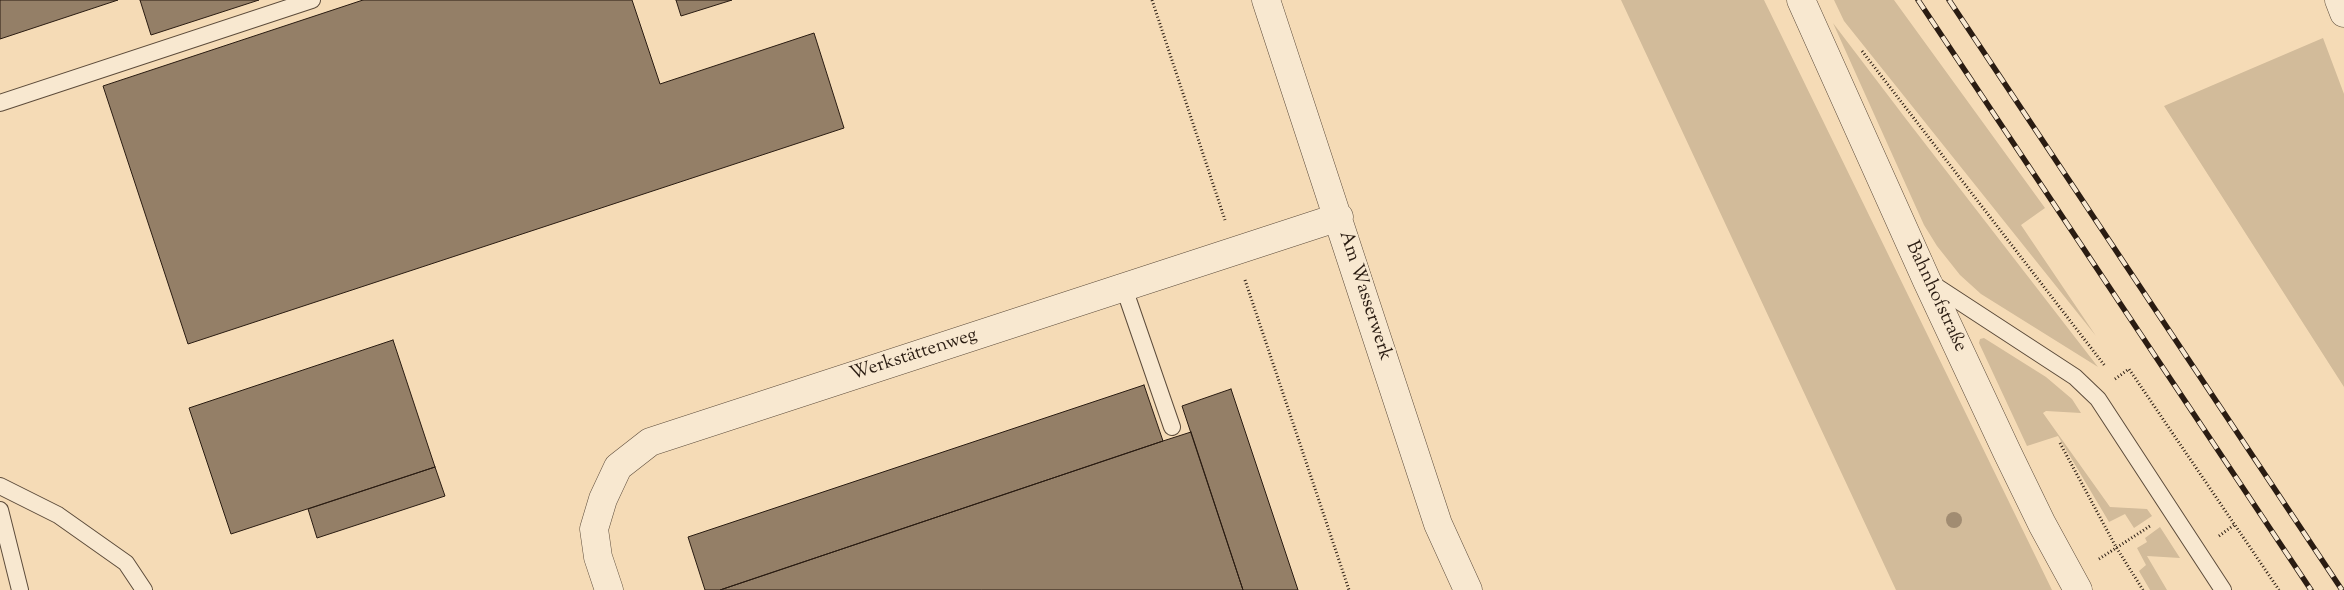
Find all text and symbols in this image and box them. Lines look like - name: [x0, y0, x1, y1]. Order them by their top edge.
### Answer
- street label: Am Wasserwerk: [1332, 228, 1396, 364]
- street label: Bahnhofstraße: [1899, 238, 1971, 356]
- street label: Werkstättenweg: [848, 325, 980, 387]

